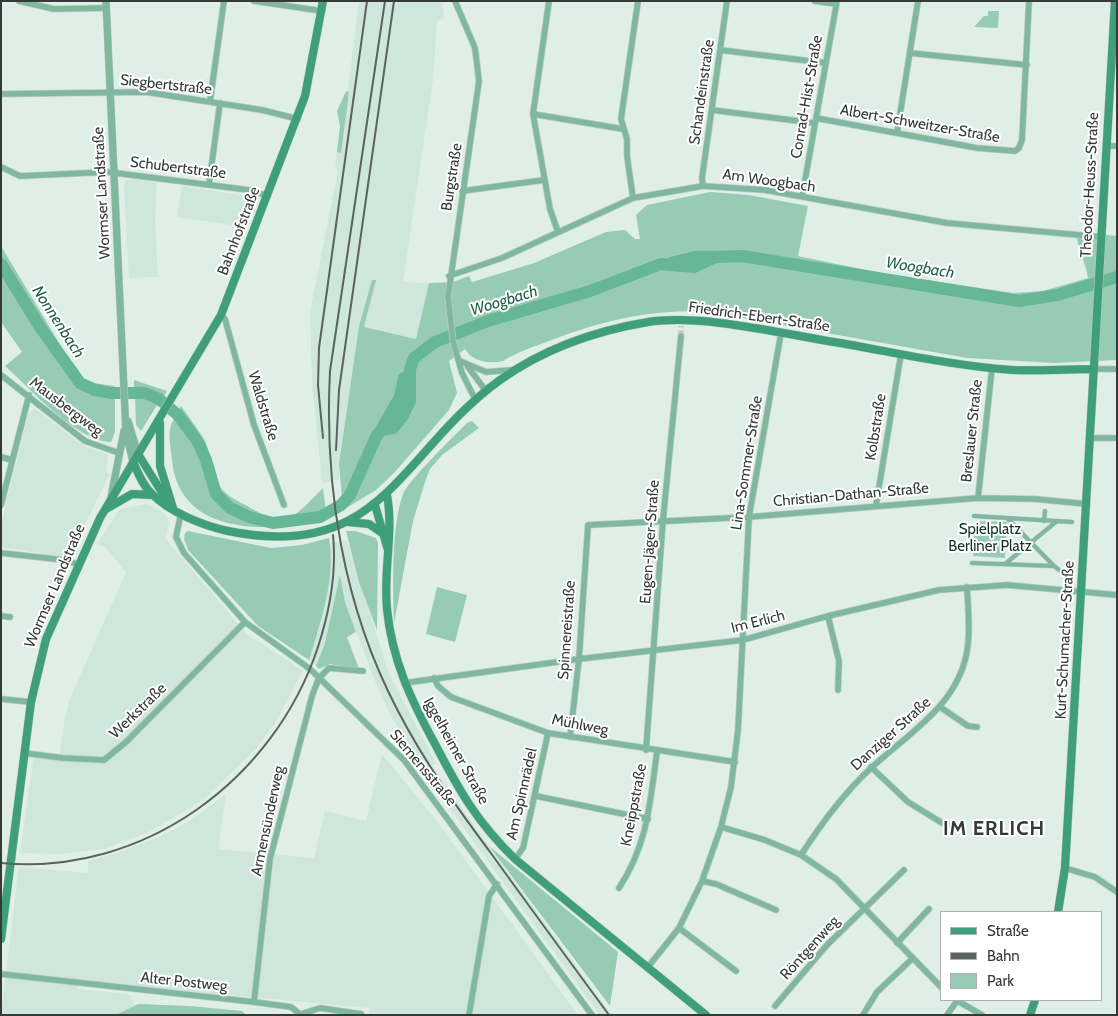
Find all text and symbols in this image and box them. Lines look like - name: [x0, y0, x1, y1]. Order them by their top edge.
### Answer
- street label: Conrad-Hist-Straße: [787, 34, 827, 160]
- street label: Schandeinstraße: [686, 38, 718, 146]
- street label: Siegbertstraße: [119, 71, 213, 99]
- street label: Albert-Schweitzer-Straße: [839, 101, 1001, 147]
- street label: Theodor-Heuss-Straße: [1077, 112, 1103, 258]
- street label: Wormser Landstraße: [90, 126, 114, 260]
- street label: Burgstraße: [438, 142, 466, 212]
- street label: Schubertstraße: [129, 153, 227, 183]
- street label: Am Woogbach: [721, 166, 817, 196]
- street label: Bahnhofstraße: [214, 184, 264, 278]
- water label: Woogbach: [884, 253, 956, 283]
- water label: Nonnenbach: [28, 282, 88, 362]
- water label: Woogbach: [468, 282, 540, 320]
- street label: Friedrich-Ebert-Straße: [687, 298, 831, 336]
- street label: Waldstraße: [244, 369, 282, 443]
- street label: Mausbergweg: [26, 374, 106, 440]
- street label: Breslauer Straße: [958, 379, 986, 483]
- street label: Kolbstraße: [862, 392, 890, 462]
- street label: Lina-Sommer-Straße: [727, 395, 767, 531]
- street label: Eugen-Jäger-Straße: [637, 479, 663, 605]
- street label: Christian-Dathan-Straße: [772, 479, 930, 511]
- street label: Wormser Landstraße: [21, 521, 89, 651]
- park label: Spielplatz Berliner Platz: [948, 521, 1032, 556]
- street label: Kurt-Schumacher-Straße: [1052, 560, 1078, 720]
- street label: Spinnereistraße: [555, 580, 579, 680]
- street label: Im Erlich: [729, 607, 787, 637]
- street label: Werkstraße: [106, 679, 170, 743]
- street label: Danziger Straße: [847, 693, 935, 775]
- street label: Iggelheimer Straße: [419, 694, 493, 808]
- street label: Mühlweg: [550, 711, 610, 739]
- street label: Siemensstraße: [386, 726, 460, 810]
- street label: Am Spinnrädel: [503, 746, 541, 842]
- street label: Kneippstraße: [617, 762, 651, 848]
- street label: Armensünderweg: [248, 764, 288, 878]
- district label: IM ERLICH: [942, 817, 1046, 841]
- legend: [940, 911, 1103, 1001]
- street label: Röntgenweg: [777, 912, 843, 984]
- text: Straße: [987, 922, 1029, 940]
- text: Bahn: [987, 947, 1020, 965]
- street label: Alter Postweg: [140, 968, 228, 996]
- text: Park: [987, 972, 1014, 990]

